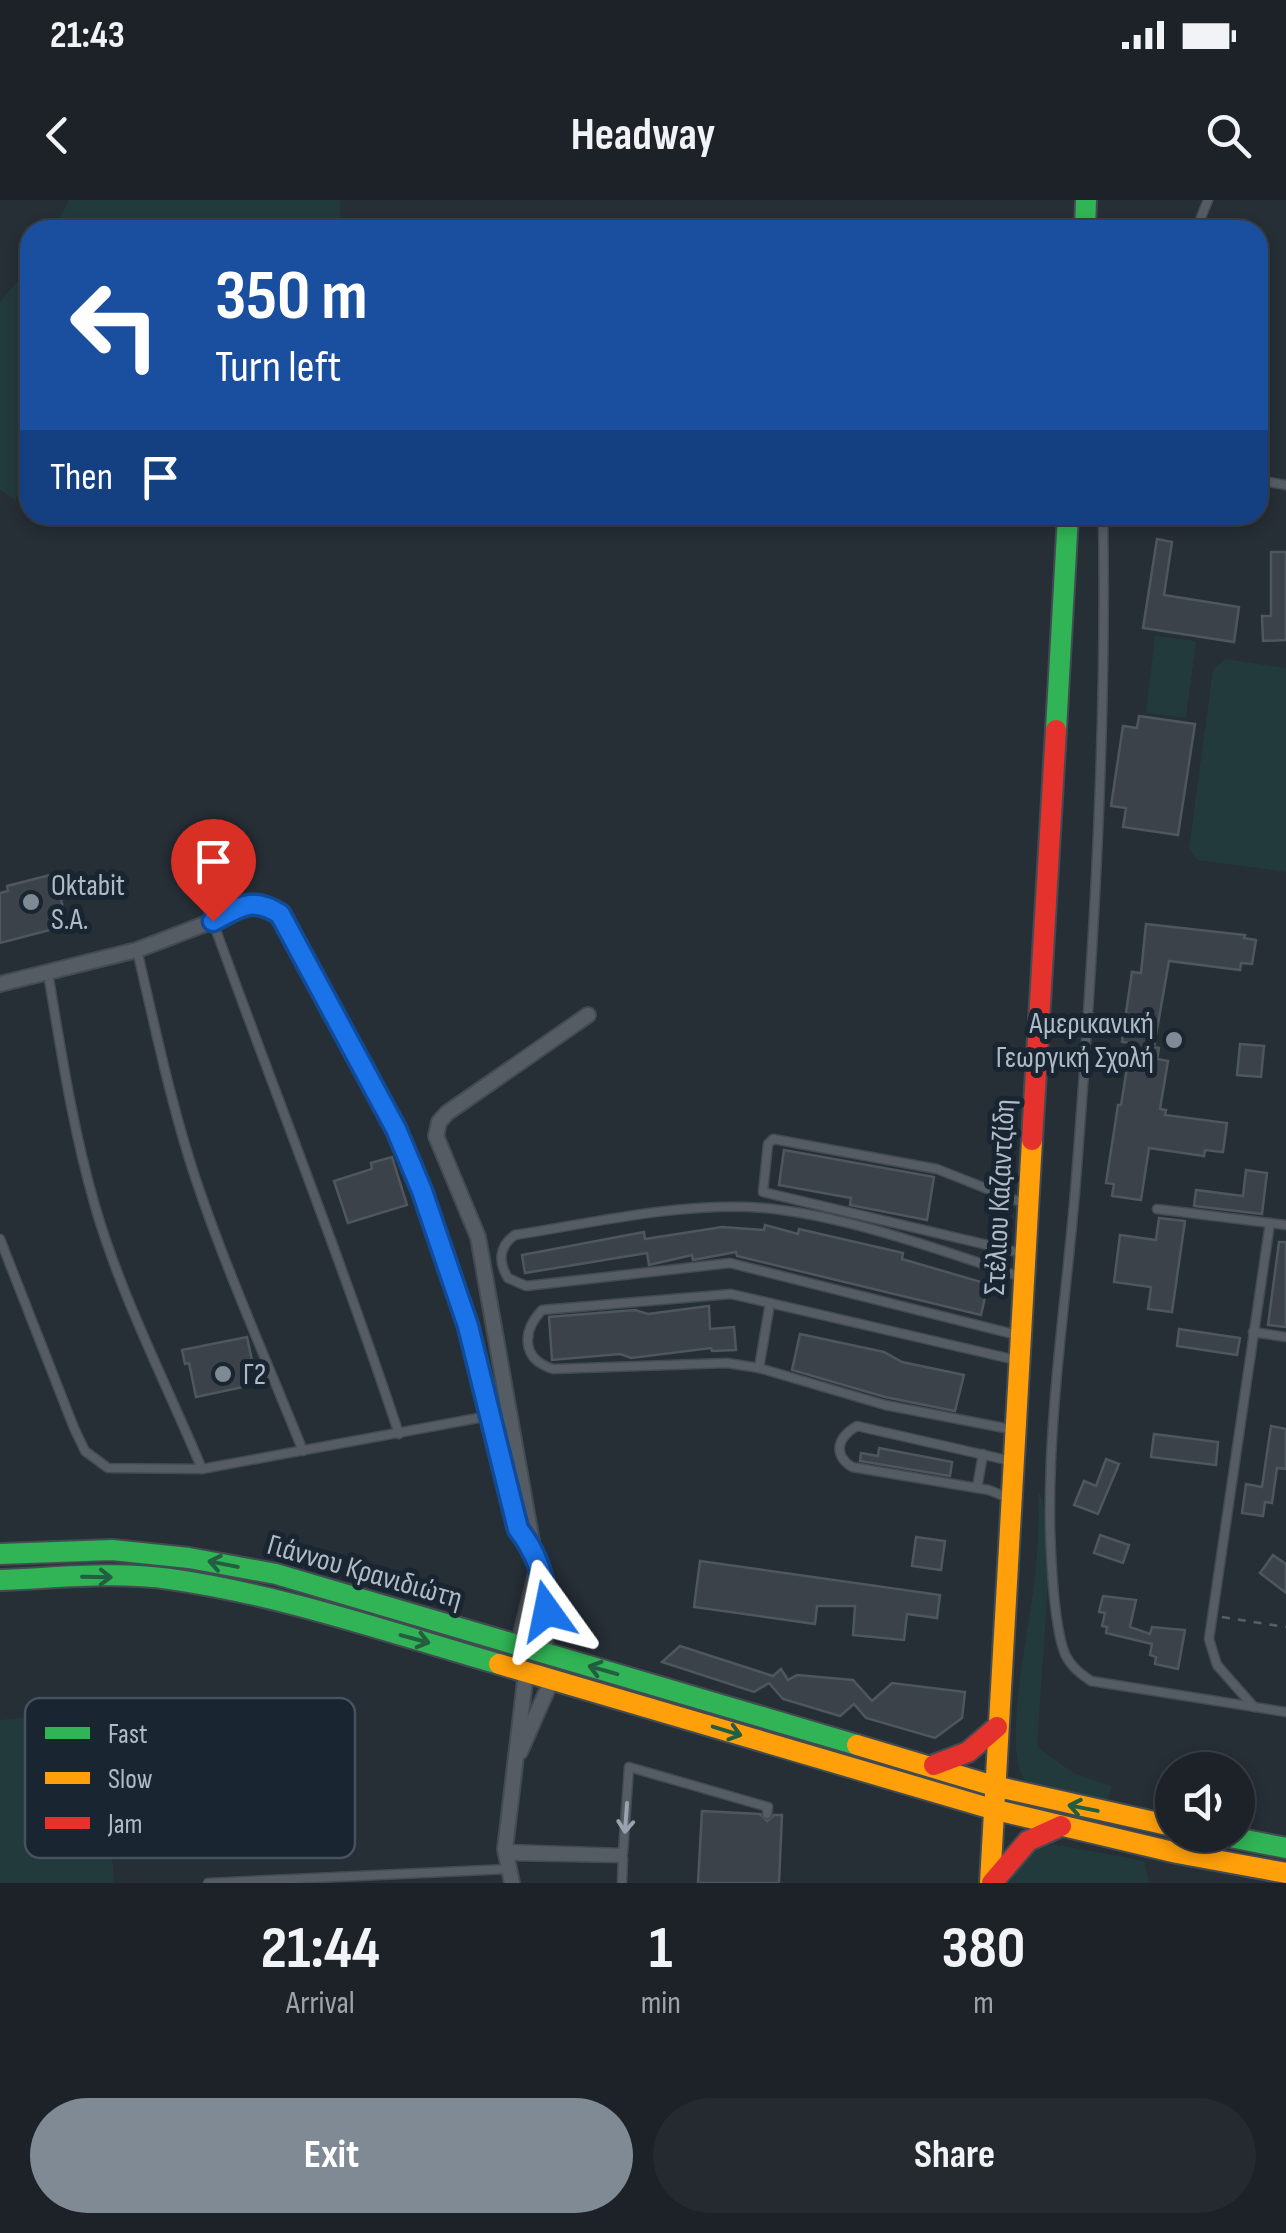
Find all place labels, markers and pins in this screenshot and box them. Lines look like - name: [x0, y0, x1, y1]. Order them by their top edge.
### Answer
- pin: [171, 819, 256, 922]
- place label: Oktabit S.A.: [51, 868, 125, 938]
- marker: Oktabit S.A.: [20, 891, 42, 913]
- place label: Αμερικανική Γεωργική Σχολή: [996, 1006, 1154, 1076]
- marker: Αμερικανική Γεωργική Σχολή: [1163, 1029, 1185, 1051]
- place label: Γ2: [243, 1357, 266, 1393]
- marker: Γ2: [212, 1363, 234, 1385]

